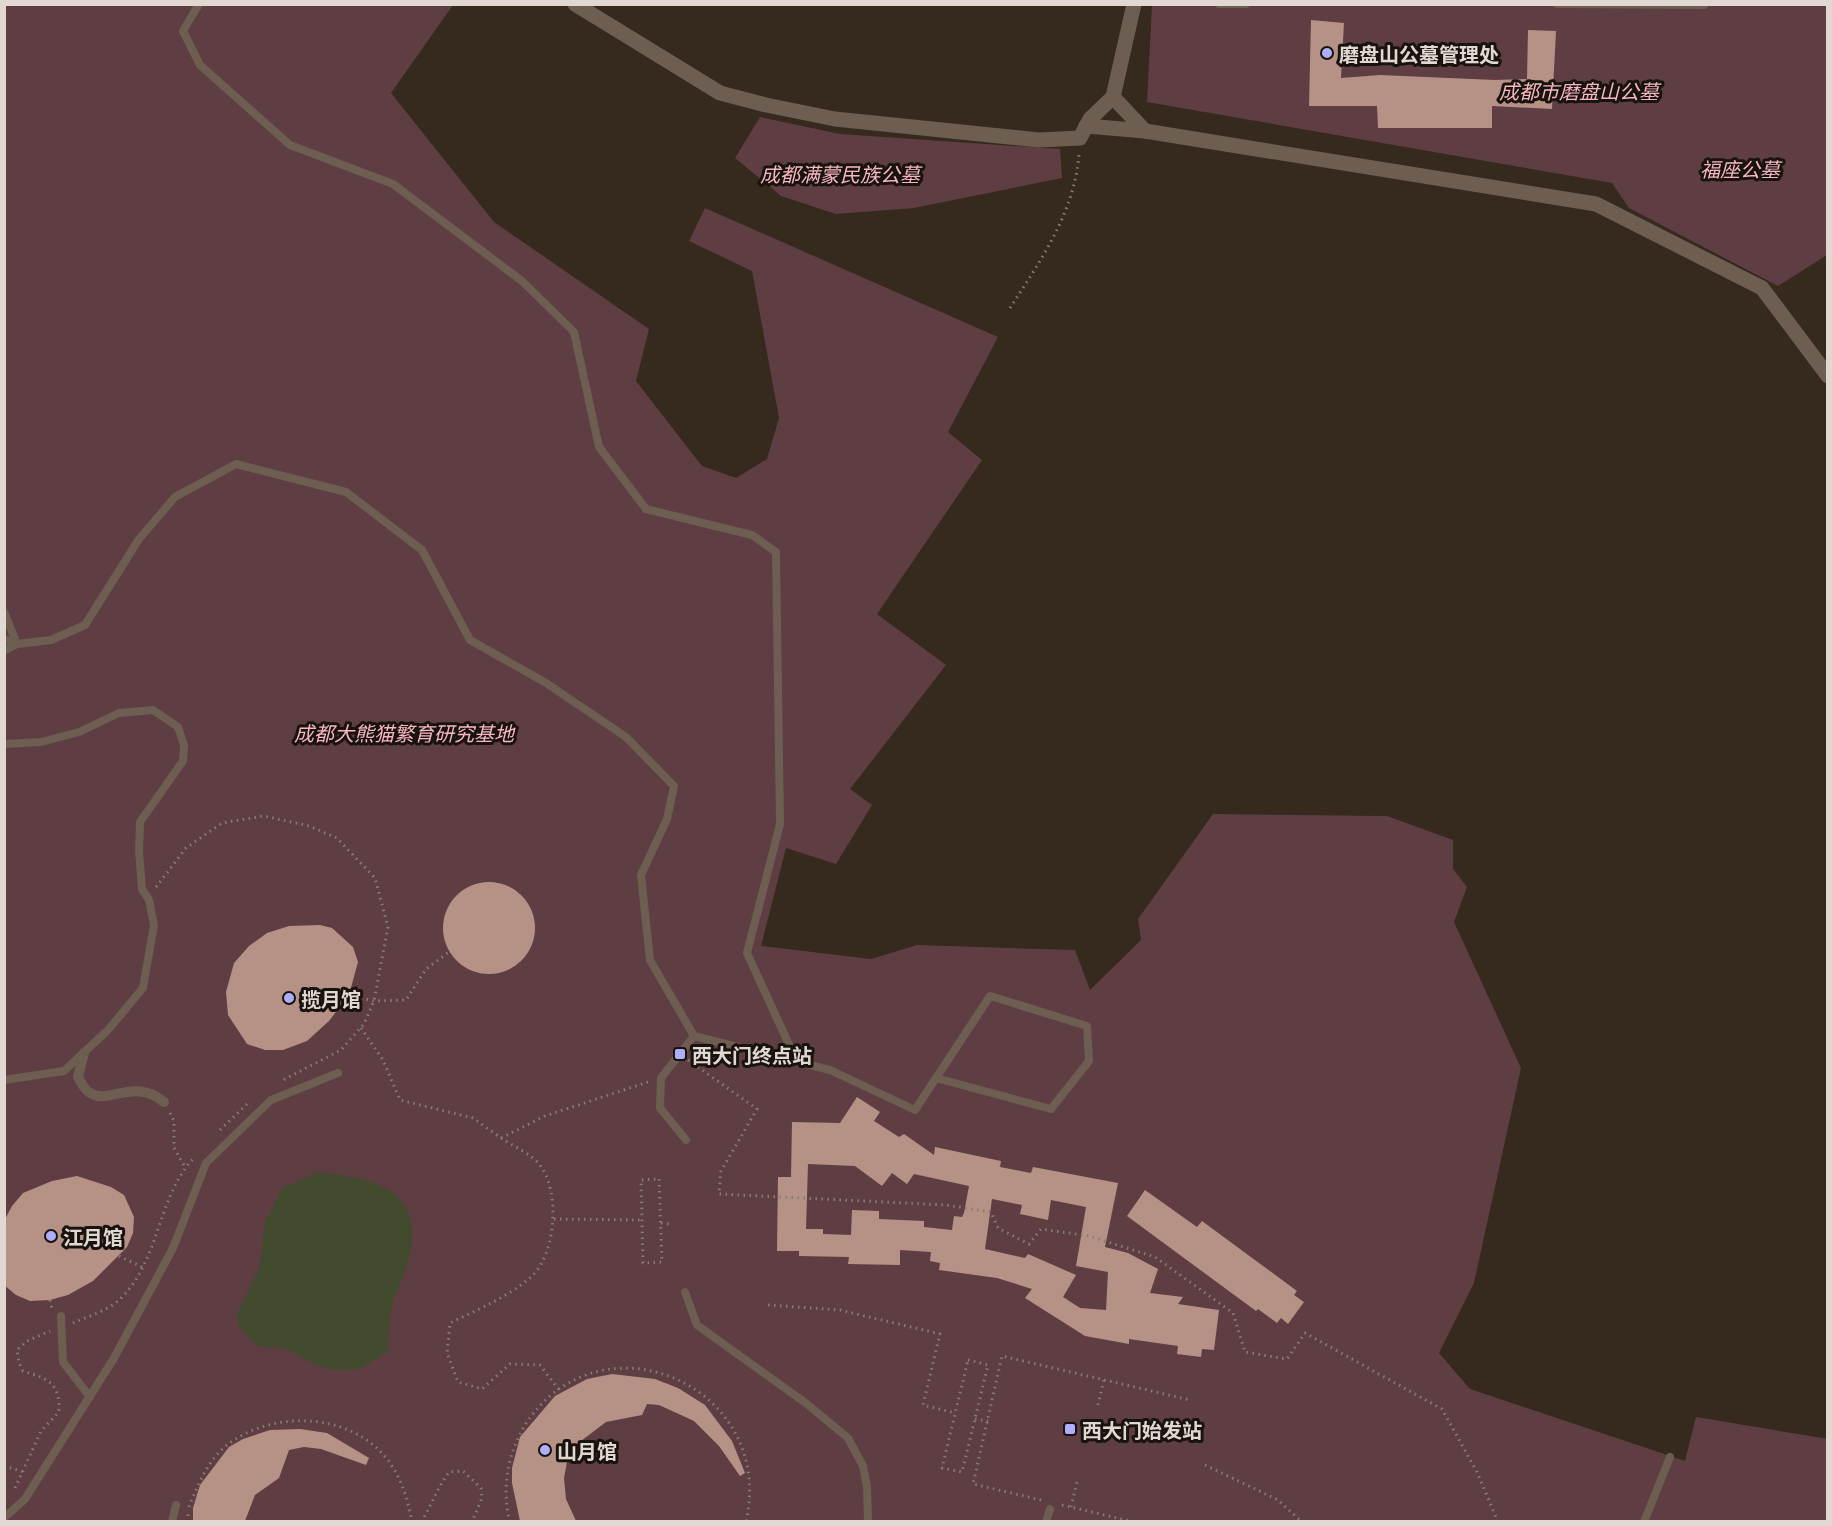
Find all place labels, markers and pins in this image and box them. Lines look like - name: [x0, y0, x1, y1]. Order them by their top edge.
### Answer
- place label: 磨盘山公墓管理处: [1339, 40, 1499, 67]
- marker: 磨盘山公墓管理处: [1320, 46, 1334, 60]
- place label: 揽月馆: [301, 985, 361, 1012]
- marker: 揽月馆: [282, 991, 296, 1005]
- place label: 西大门终点站: [692, 1041, 812, 1068]
- marker: 西大门终点站: [673, 1047, 687, 1061]
- place label: 江月馆: [63, 1223, 123, 1250]
- marker: 江月馆: [44, 1229, 58, 1243]
- place label: 西大门始发站: [1082, 1416, 1202, 1443]
- marker: 西大门始发站: [1063, 1422, 1077, 1436]
- place label: 山月馆: [557, 1437, 617, 1464]
- marker: 山月馆: [538, 1443, 552, 1457]

